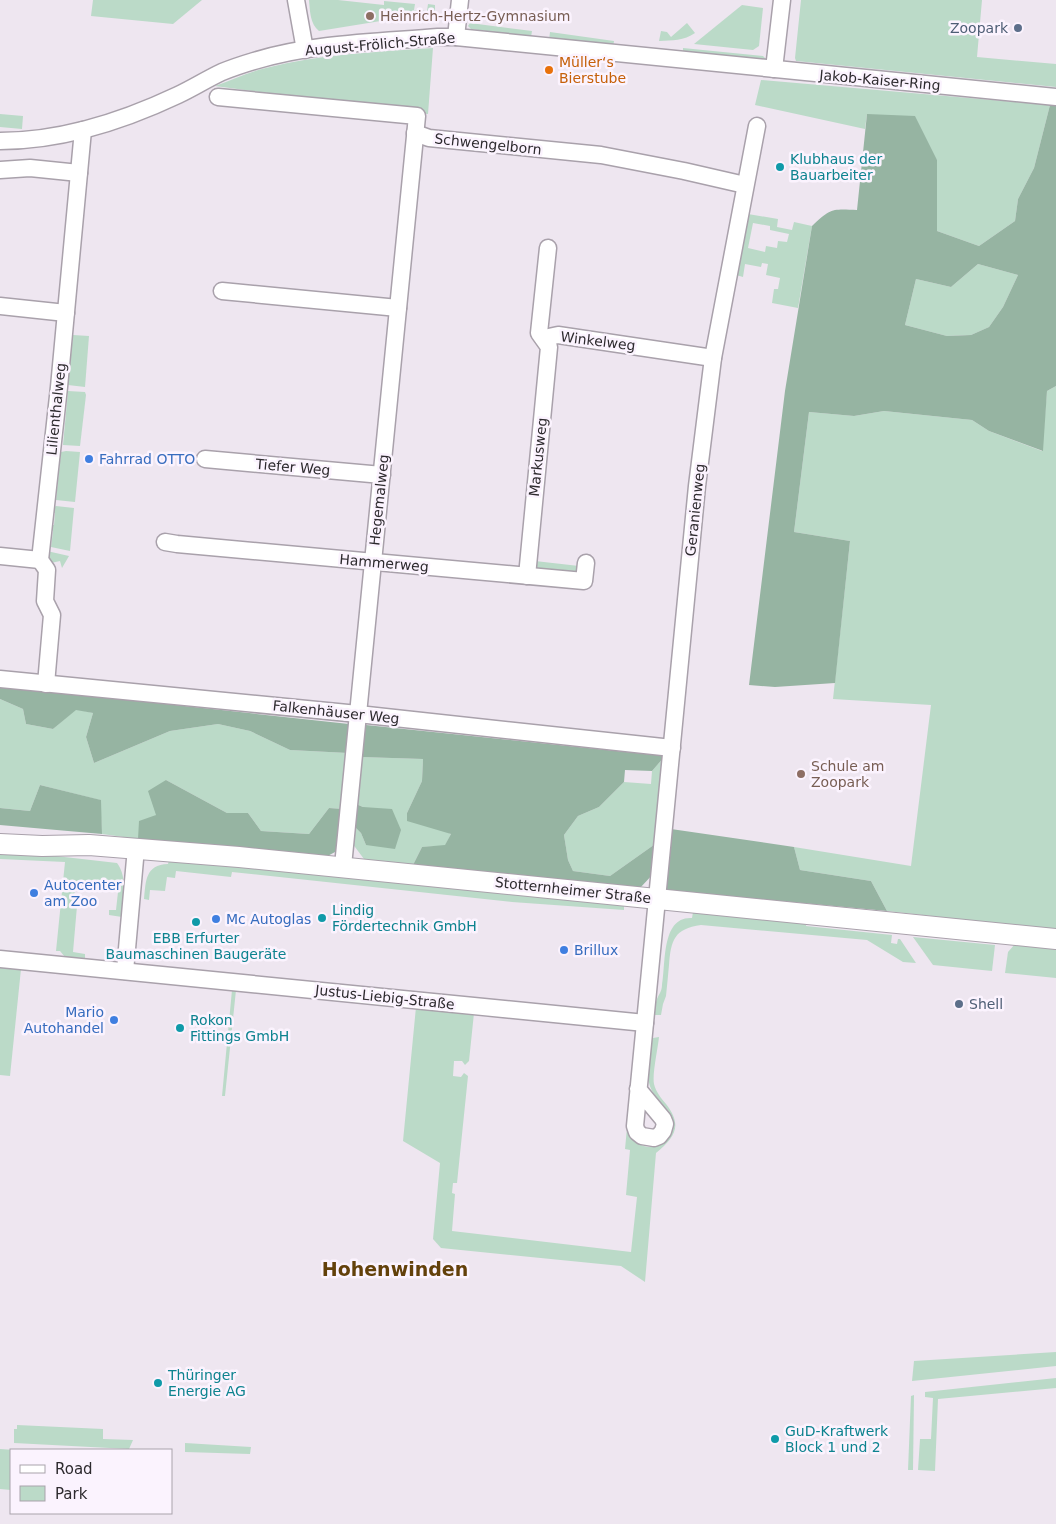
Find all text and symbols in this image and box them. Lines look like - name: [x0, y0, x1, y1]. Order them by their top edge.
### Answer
- place label: Heinrich-Hertz-Gymnasium: [380, 8, 570, 24]
- marker: Heinrich-Hertz-Gymnasium: [364, 10, 376, 22]
- place label: Zoopark: [950, 20, 1009, 36]
- marker: Zoopark: [1012, 22, 1024, 34]
- street label: August-Frölich-Straße: [304, 29, 456, 59]
- place label: Müller‘s Bierstube: [559, 54, 626, 86]
- marker: Müller‘s Bierstube: [543, 64, 555, 76]
- street label: Jakob-Kaiser-Ring: [818, 67, 941, 93]
- street label: Schwengelborn: [434, 130, 542, 158]
- place label: Klubhaus der Bauarbeiter: [790, 151, 882, 183]
- marker: Klubhaus der Bauarbeiter: [774, 161, 786, 173]
- street label: Winkelweg: [560, 328, 636, 354]
- street label: Lilienthalweg: [43, 362, 69, 456]
- street label: Markusweg: [526, 417, 550, 497]
- place label: Fahrrad OTTO: [99, 451, 195, 467]
- marker: Fahrrad OTTO: [83, 453, 95, 465]
- street label: Hegemalweg: [366, 454, 392, 546]
- street label: Tiefer Weg: [254, 456, 331, 478]
- street label: Geranienweg: [682, 463, 708, 557]
- street label: Hammerweg: [339, 551, 429, 575]
- street label: Falkenhäuser Weg: [272, 697, 400, 727]
- place label: Schule am Zoopark: [811, 758, 885, 790]
- marker: Schule am Zoopark: [795, 768, 807, 780]
- street label: Stotternheimer Straße: [494, 874, 652, 906]
- place label: Autocenter am Zoo: [44, 877, 122, 909]
- marker: Autocenter am Zoo: [28, 887, 40, 899]
- place label: Lindig Fördertechnik GmbH: [332, 902, 477, 934]
- place label: Mc Autoglas: [226, 911, 311, 927]
- marker: Lindig Fördertechnik GmbH: [316, 912, 328, 924]
- marker: Mc Autoglas: [210, 913, 222, 925]
- marker: EBB Erfurter Baumaschinen Baugeräte: [190, 916, 202, 928]
- place label: EBB Erfurter Baumaschinen Baugeräte: [106, 930, 286, 962]
- place label: Brillux: [574, 942, 618, 958]
- marker: Brillux: [558, 944, 570, 956]
- street label: Justus-Liebig-Straße: [313, 982, 456, 1012]
- place label: Shell: [969, 996, 1003, 1012]
- marker: Shell: [953, 998, 965, 1010]
- place label: Mario Autohandel: [24, 1004, 104, 1036]
- place label: Rokon Fittings GmbH: [190, 1012, 289, 1044]
- marker: Mario Autohandel: [108, 1014, 120, 1026]
- marker: Rokon Fittings GmbH: [174, 1022, 186, 1034]
- district label: Hohenwinden: [322, 1258, 468, 1280]
- place label: Thüringer Energie AG: [167, 1367, 246, 1399]
- marker: Thüringer Energie AG: [152, 1377, 164, 1389]
- place label: GuD-Kraftwerk Block 1 und 2: [785, 1423, 889, 1455]
- marker: GuD-Kraftwerk Block 1 und 2: [769, 1433, 781, 1445]
- legend: [10, 1449, 172, 1514]
- text: Road: [55, 1460, 93, 1478]
- text: Park: [55, 1485, 88, 1503]

